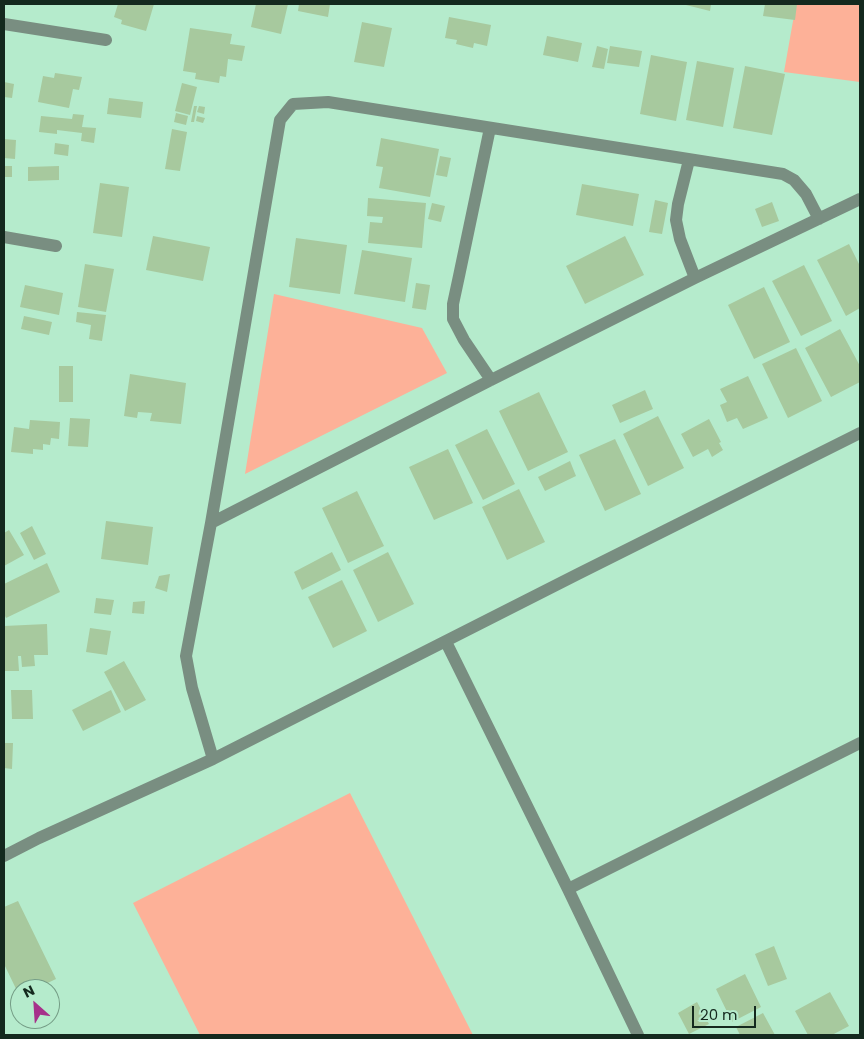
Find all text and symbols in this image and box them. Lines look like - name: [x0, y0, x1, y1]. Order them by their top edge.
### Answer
- north arrow: [10, 979, 60, 1029]
- text: N: [20, 980, 38, 1003]
- scale bar: [694, 996, 758, 1028]
- text: 20 m: [700, 1004, 738, 1025]

